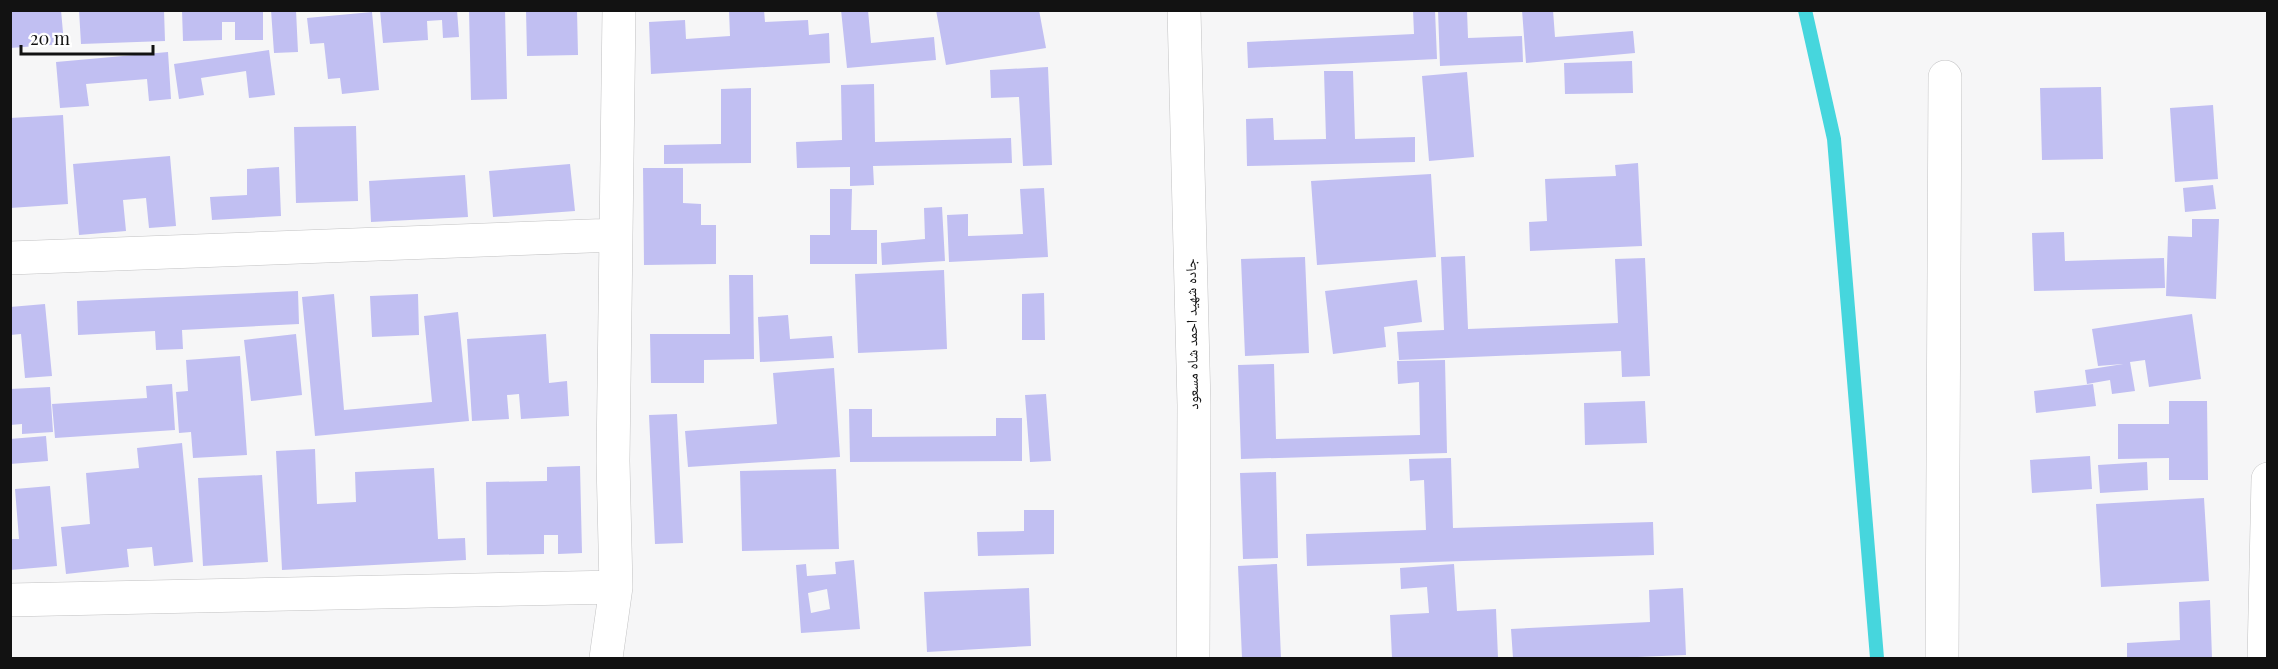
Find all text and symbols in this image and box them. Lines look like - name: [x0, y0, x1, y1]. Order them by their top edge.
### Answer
- scale bar: [21, 18, 153, 56]
- text: 20 m: [30, 26, 70, 50]
- street label: جاده شهيد احمد شاه مسعود: [1180, 258, 1202, 410]

